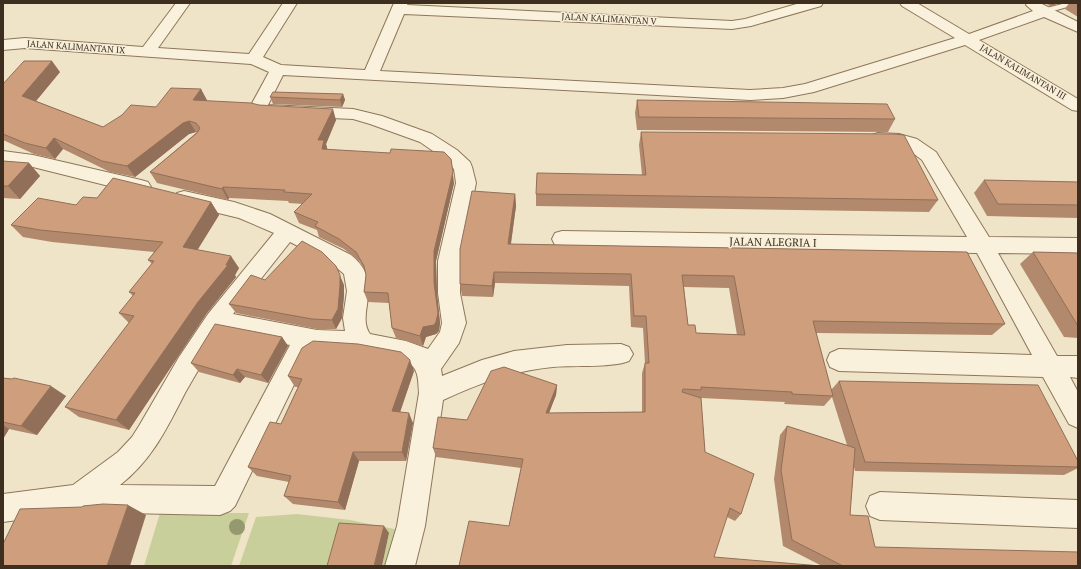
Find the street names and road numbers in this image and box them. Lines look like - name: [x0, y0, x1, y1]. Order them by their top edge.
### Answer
- street label: JALAN KALIMANTAN V: [561, 11, 658, 28]
- street label: JALAN KALIMANTAN IX: [26, 38, 126, 56]
- street label: JALAN KALIMANTAN III: [978, 41, 1068, 103]
- street label: JALAN ALEGRIA I: [729, 234, 817, 250]

